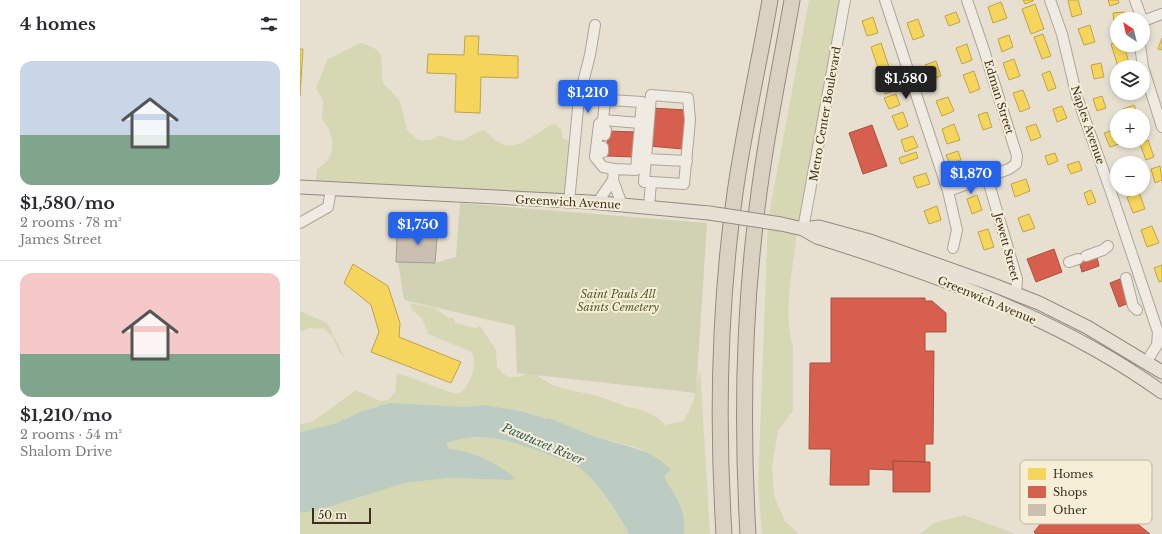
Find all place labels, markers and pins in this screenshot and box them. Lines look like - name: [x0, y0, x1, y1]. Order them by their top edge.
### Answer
- pin: $1,580: [873, 66, 939, 100]
- pin: $1,210: [555, 80, 621, 114]
- pin: $1,870: [938, 161, 1004, 195]
- pin: $1,750: [385, 212, 451, 246]

